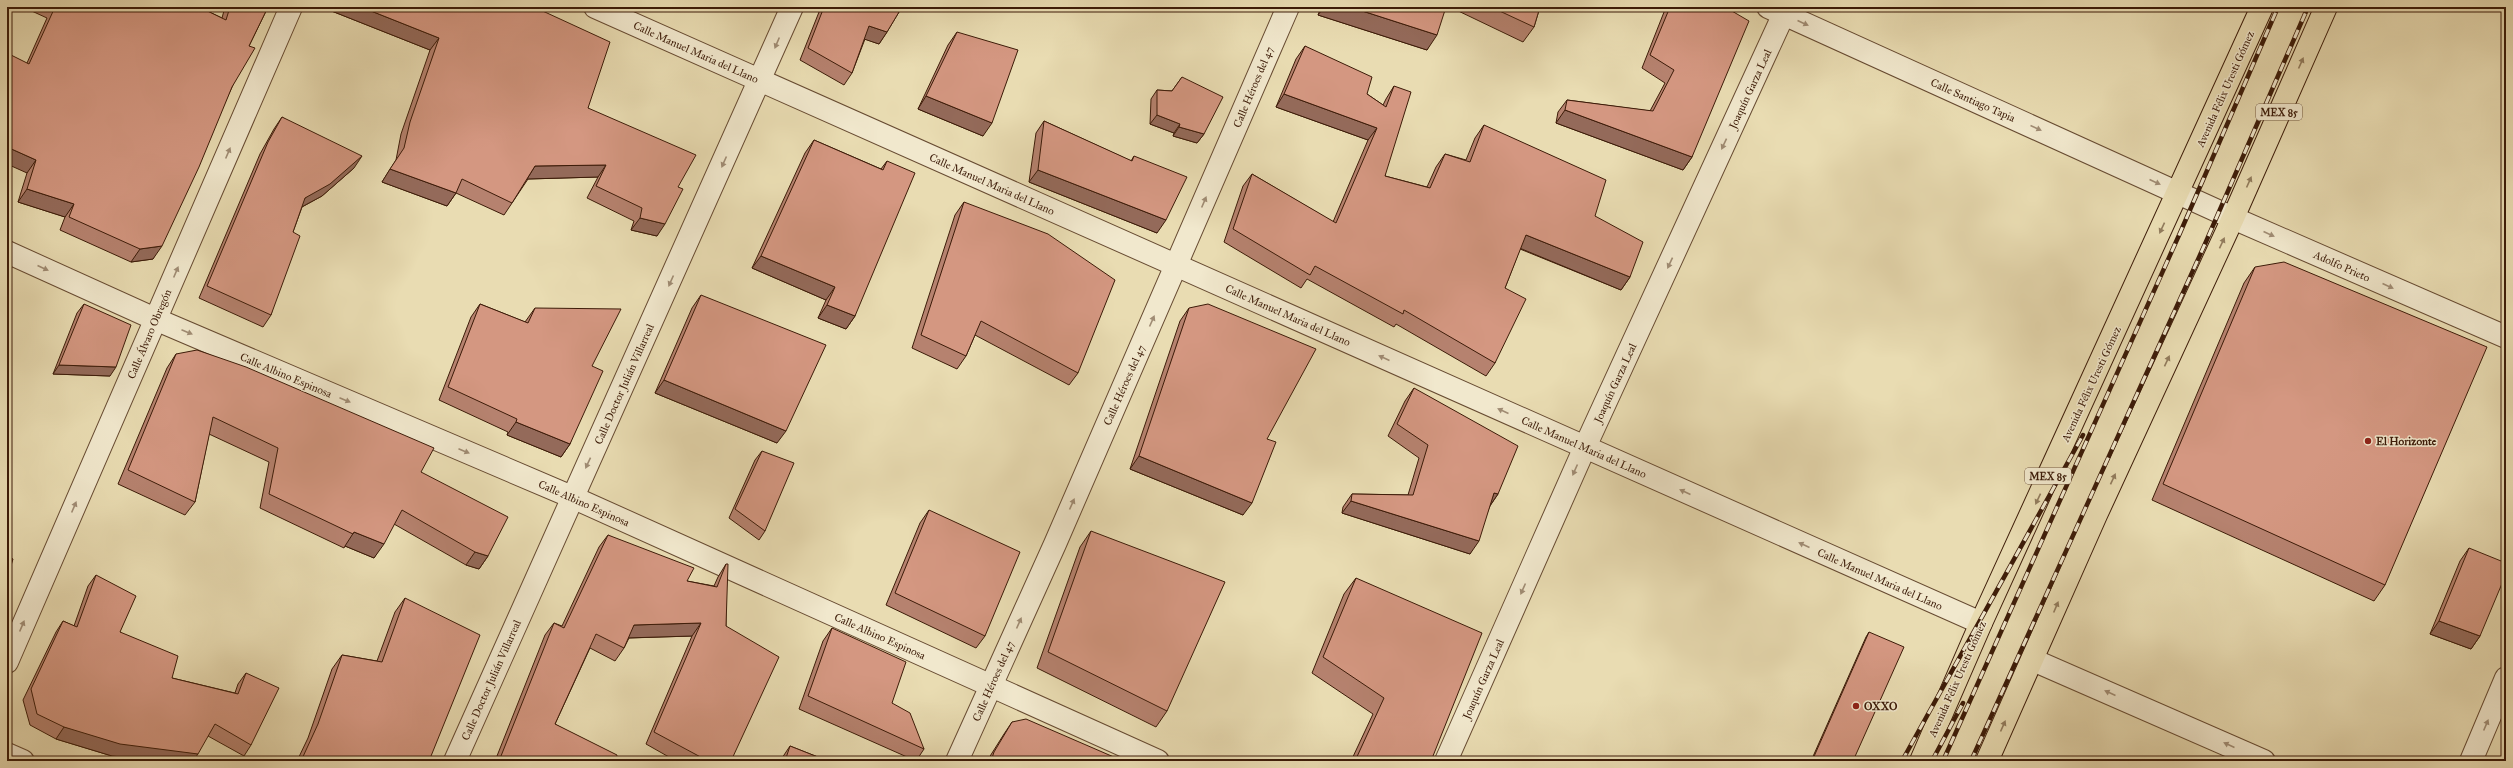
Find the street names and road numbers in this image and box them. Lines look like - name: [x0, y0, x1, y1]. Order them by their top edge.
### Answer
- street label: Calle Manuel Maria del Llano: [631, 19, 761, 86]
- street label: Avenida Félix Uresti Gómez: [2194, 29, 2257, 150]
- street label: Calle Héroes del 47: [1231, 45, 1276, 130]
- street label: Joaquín Garza Leal: [1726, 47, 1775, 132]
- street label: Calle Santiago Tapia: [1928, 76, 2017, 125]
- road number: MEX 85: [2256, 104, 2302, 120]
- street label: Calle Manuel Maria del Llano: [927, 151, 1057, 218]
- street label: Adolfo Prieto: [2311, 248, 2372, 285]
- street label: Calle Manuel Maria del Llano: [1223, 282, 1353, 349]
- street label: Calle Álvaro Obregón: [125, 287, 174, 381]
- street label: Calle Doctor Julián Villarreal: [592, 322, 658, 447]
- street label: Avenida Félix Uresti Gómez: [2059, 324, 2124, 445]
- street label: Joaquín Garza Leal: [1591, 341, 1640, 426]
- street label: Calle Héroes del 47: [1101, 343, 1148, 427]
- street label: Calle Albino Espinosa: [238, 350, 334, 401]
- street label: Calle Manuel Maria del Llano: [1519, 414, 1649, 481]
- road number: MEX 85: [2025, 468, 2071, 484]
- street label: Calle Albino Espinosa: [536, 478, 632, 530]
- street label: Calle Manuel Maria del Llano: [1815, 546, 1945, 613]
- street label: Calle Albino Espinosa: [832, 611, 928, 663]
- street label: Calle Doctor Julián Villarreal: [459, 618, 525, 743]
- street label: Avenida Félix Uresti Gómez: [1926, 619, 1989, 740]
- street label: Joaquín Garza Leal: [1460, 637, 1508, 723]
- street label: Calle Héroes del 47: [970, 639, 1017, 723]

